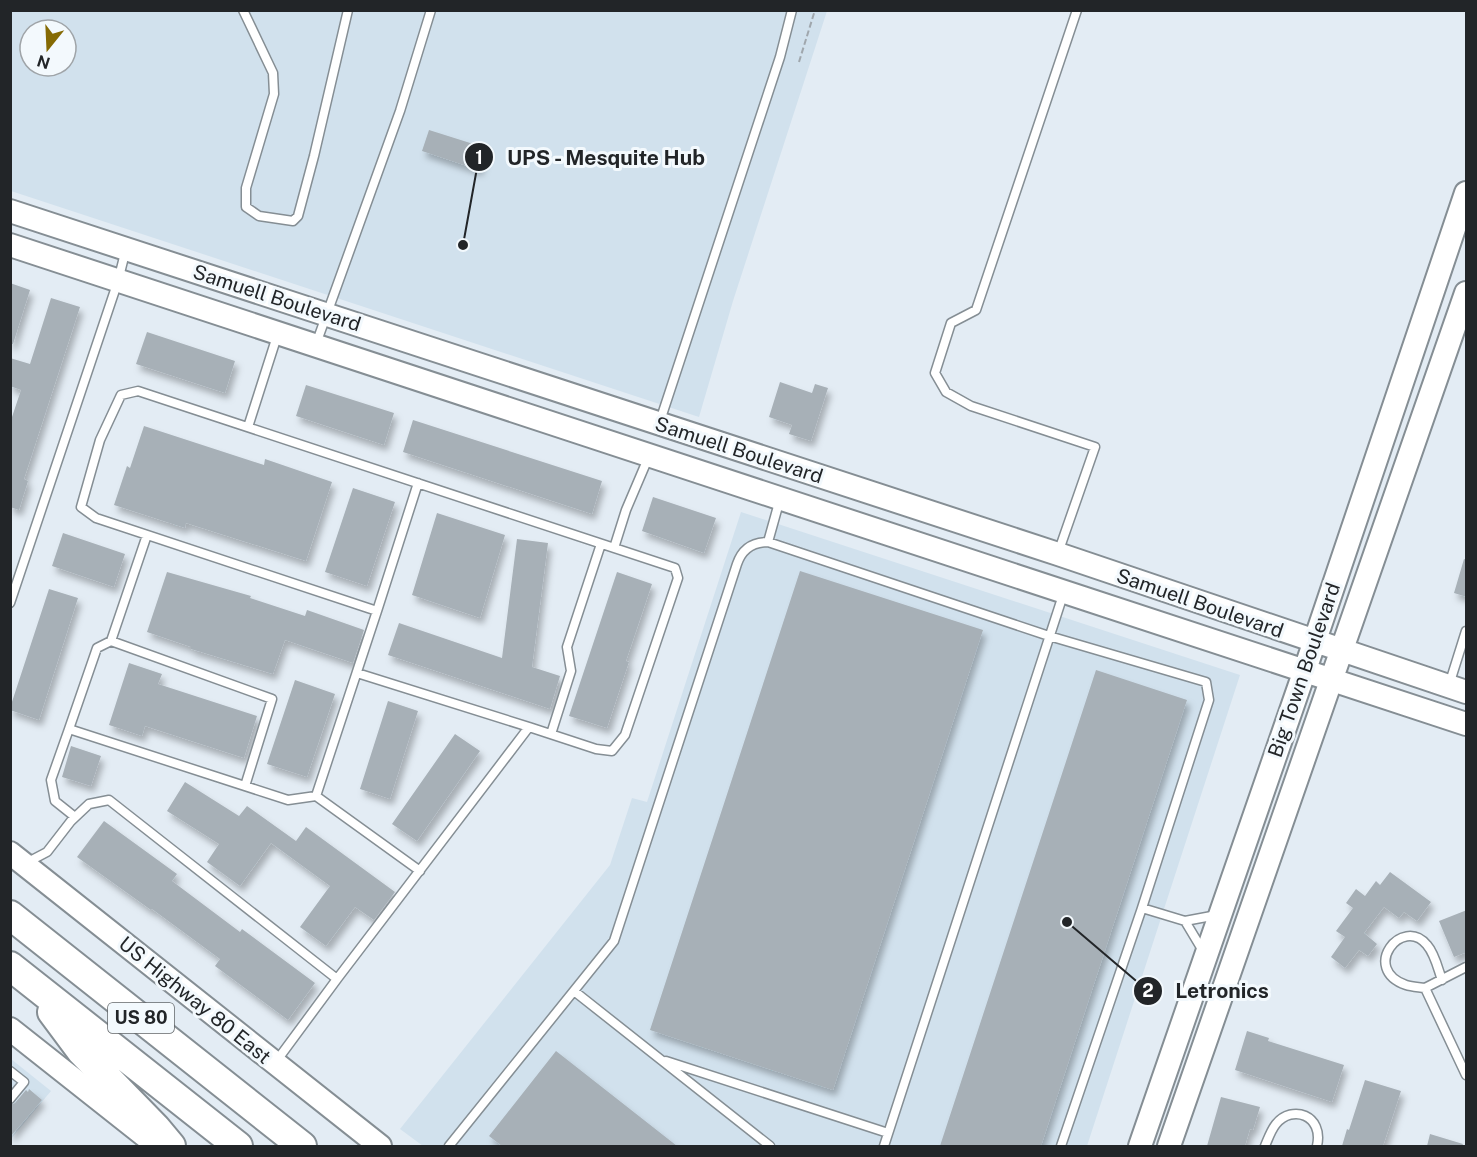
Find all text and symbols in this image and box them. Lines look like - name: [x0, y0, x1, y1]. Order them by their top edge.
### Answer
- north arrow: [18, 18, 78, 78]
- text: N: [35, 51, 52, 73]
- callout: UPS - Mesquite Hub: [464, 138, 719, 177]
- text: UPS - Mesquite Hub: [507, 145, 705, 170]
- text: 1: [475, 147, 483, 168]
- street label: Samuell Boulevard: [190, 260, 364, 336]
- street label: Samuell Boulevard: [652, 412, 826, 488]
- street label: Samuell Boulevard: [1113, 563, 1287, 643]
- street label: Big Town Boulevard: [1263, 580, 1345, 760]
- street label: US Highway 80 East: [114, 931, 276, 1069]
- callout: Letronics: [1133, 971, 1281, 1010]
- text: Letronics: [1175, 978, 1269, 1003]
- text: 2: [1142, 980, 1154, 1001]
- road number: US 80: [108, 1003, 174, 1033]

